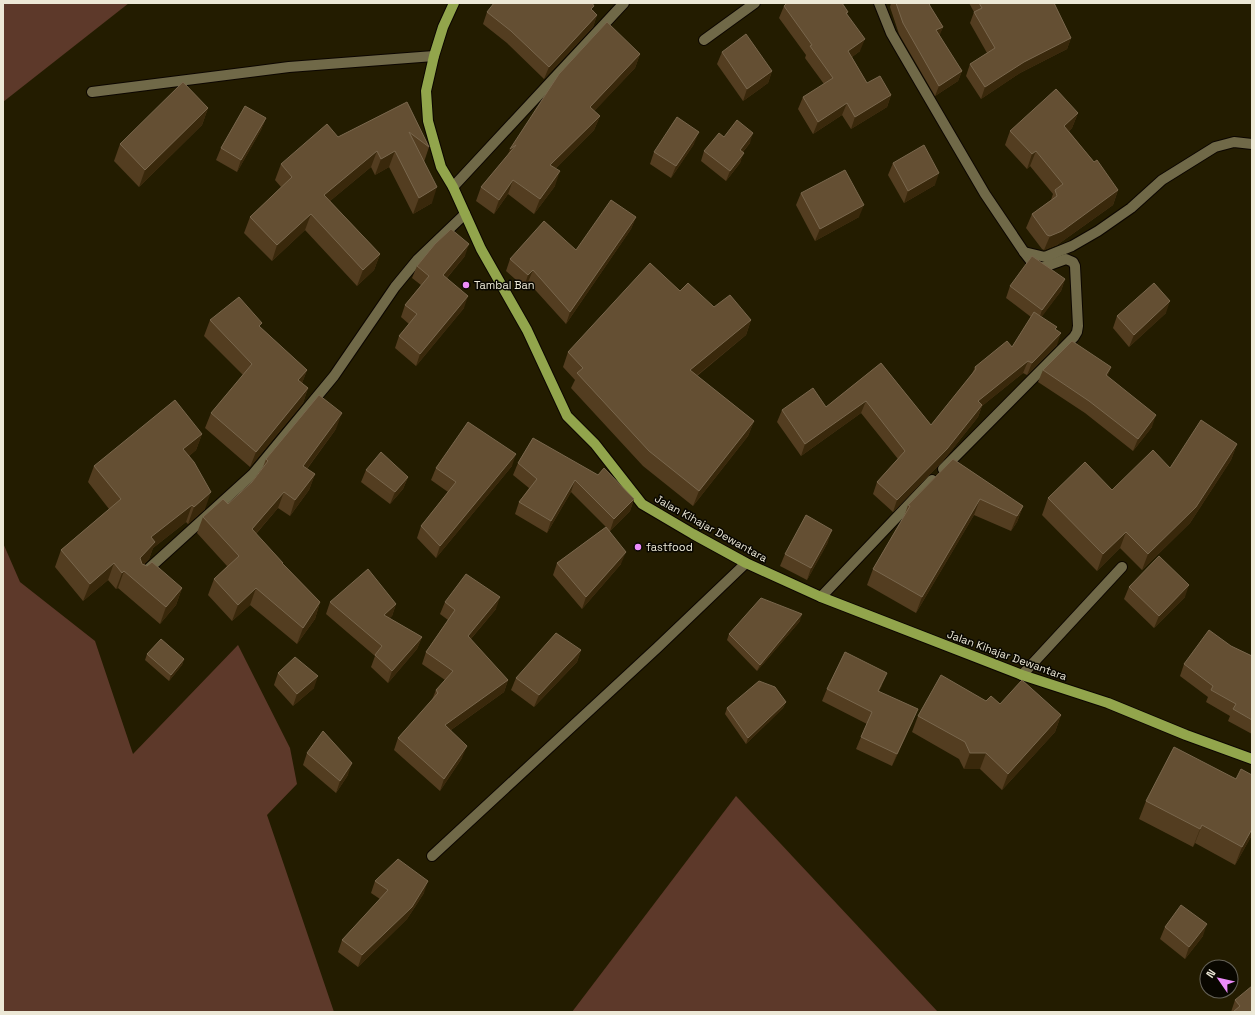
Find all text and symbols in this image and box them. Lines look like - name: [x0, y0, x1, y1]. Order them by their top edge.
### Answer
- place label: Tambal Ban: [474, 278, 535, 292]
- marker: Tambal Ban: [461, 280, 471, 290]
- street label: Jalan Kihajar Dewantara: [652, 491, 770, 565]
- place label: fastfood: [646, 540, 693, 554]
- marker: fastfood: [633, 542, 643, 552]
- street label: Jalan Kihajar Dewantara: [945, 627, 1070, 683]
- north arrow: [1199, 959, 1239, 999]
- text: N: [1203, 966, 1219, 980]

